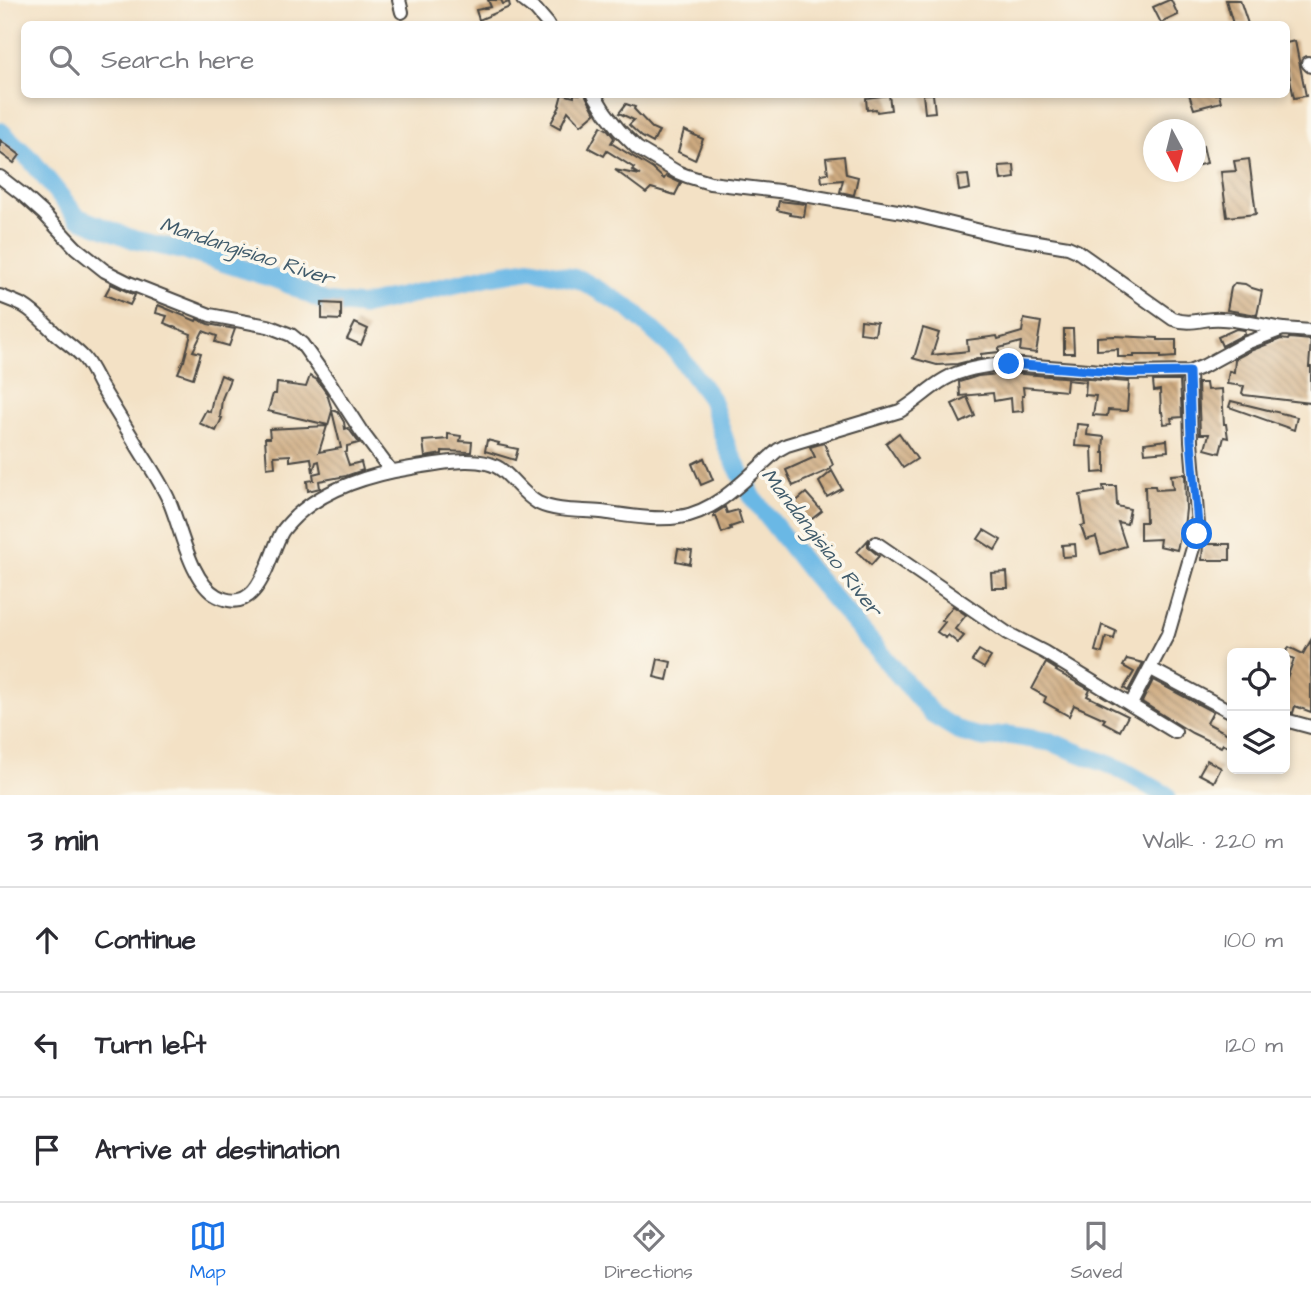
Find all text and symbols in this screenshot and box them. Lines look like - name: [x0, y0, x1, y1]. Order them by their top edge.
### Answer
- search box: [21, 21, 1290, 98]
- icon: search: [45, 41, 83, 79]
- text: Search here: [101, 42, 254, 78]
- north arrow: [1143, 119, 1206, 182]
- water label: Mandangisiao River: [156, 210, 340, 295]
- route end: [993, 348, 1024, 379]
- water label: Mandangisiao River: [754, 462, 890, 625]
- route start: [1181, 518, 1212, 549]
- map controls: [1227, 648, 1290, 774]
- button: locate: [1227, 648, 1290, 711]
- button: layers: [1227, 711, 1290, 774]
- text: 3 min: [28, 820, 98, 862]
- text: Walk · 220 m: [1142, 825, 1283, 857]
- icon: ahead: [28, 921, 66, 959]
- text: Continue: [95, 922, 196, 958]
- text: 100 m: [1224, 924, 1283, 956]
- icon: left: [28, 1026, 66, 1064]
- text: Turn left: [95, 1027, 206, 1063]
- text: 120 m: [1225, 1029, 1283, 1061]
- icon: arrive: [28, 1131, 66, 1169]
- text: Arrive at destination: [95, 1132, 340, 1168]
- tab: Map: [189, 1217, 227, 1286]
- tab: Directions: [604, 1217, 693, 1286]
- tab: Saved: [1070, 1217, 1122, 1286]

